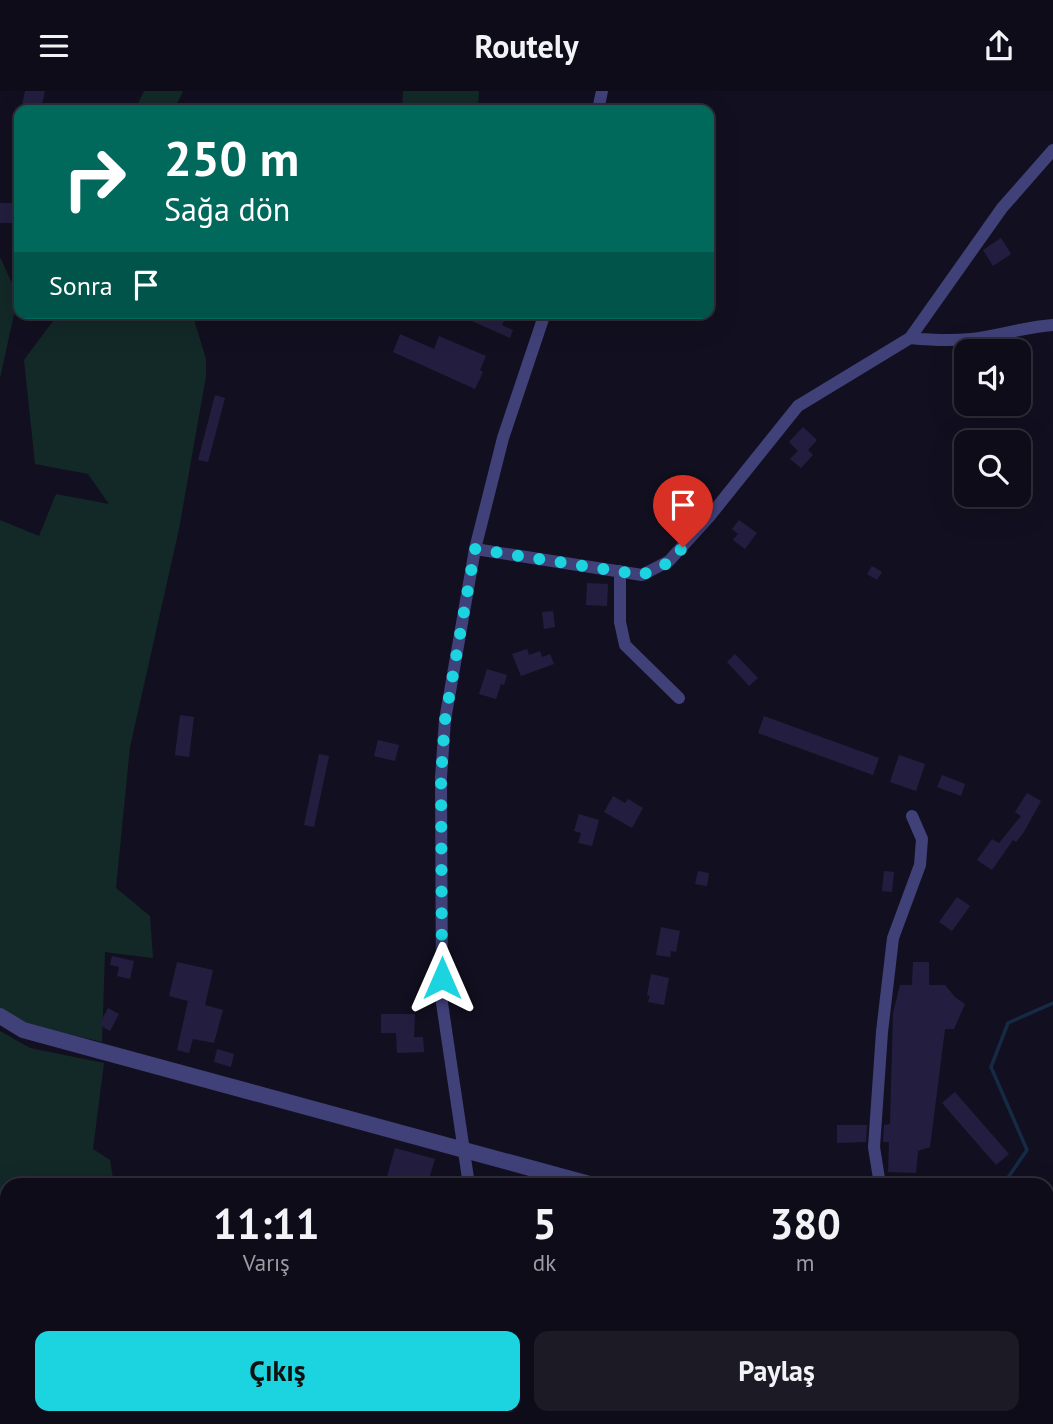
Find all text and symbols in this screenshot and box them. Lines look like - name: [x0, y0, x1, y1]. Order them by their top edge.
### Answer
- text: Routely: [474, 25, 579, 67]
- icon: menu: [35, 27, 73, 65]
- icon: share: [980, 27, 1018, 65]
- text: 250 m: [164, 126, 299, 190]
- icon: right: [49, 133, 140, 224]
- text: Sağa dön: [164, 188, 290, 230]
- icon: arrive: [127, 266, 165, 304]
- text: Sonra: [49, 269, 113, 302]
- map controls: [954, 339, 1031, 507]
- button: sound: [954, 339, 1031, 416]
- button: search: [954, 430, 1031, 507]
- pin: [653, 475, 713, 547]
- icon: arrive: [664, 486, 702, 524]
- position arrow: [405, 941, 479, 1015]
- text: 11:11: [213, 1196, 320, 1251]
- text: 5: [533, 1196, 556, 1251]
- text: 380: [769, 1196, 841, 1251]
- text: Varış: [243, 1248, 290, 1277]
- text: dk: [533, 1248, 556, 1277]
- text: m: [796, 1248, 815, 1277]
- button: Çıkış: [35, 1331, 520, 1411]
- button: Paylaş: [534, 1331, 1019, 1411]

